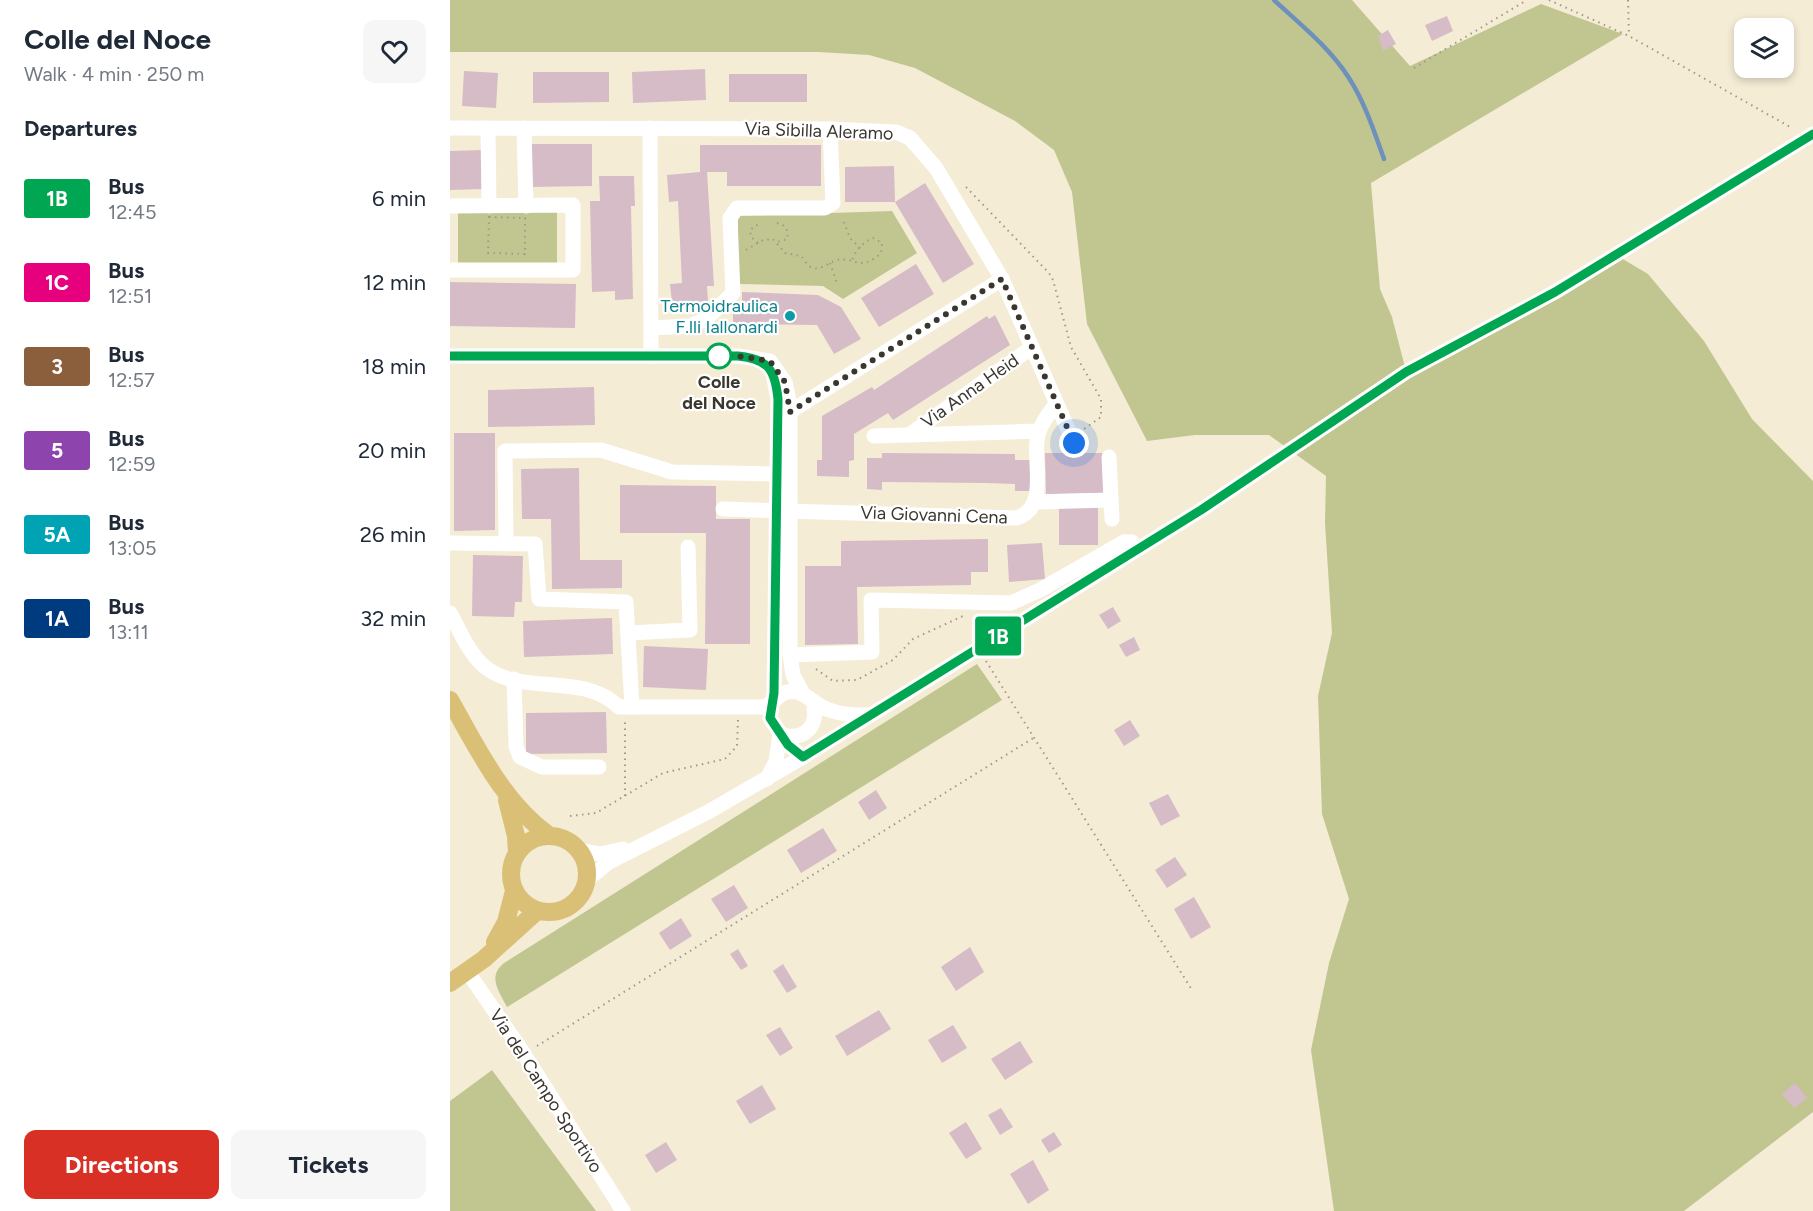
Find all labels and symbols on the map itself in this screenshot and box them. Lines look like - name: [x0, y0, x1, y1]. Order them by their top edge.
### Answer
- street label: Via Sibilla Aleramo: [744, 117, 894, 145]
- place label: Termoidraulica F.lli Iallonardi: [660, 295, 778, 338]
- marker: Termoidraulica F.lli Iallonardi: [783, 309, 797, 323]
- marker: Colle del Noce: [706, 343, 732, 369]
- street label: Via Anna Heid: [917, 349, 1023, 433]
- place label: Colle del Noce: [682, 371, 756, 414]
- your location: [1059, 428, 1089, 458]
- street label: Via Giovanni Cena: [860, 501, 1008, 529]
- line badge: 1B: [971, 616, 1025, 656]
- street label: Via del Campo Sportivo: [485, 1005, 607, 1177]

